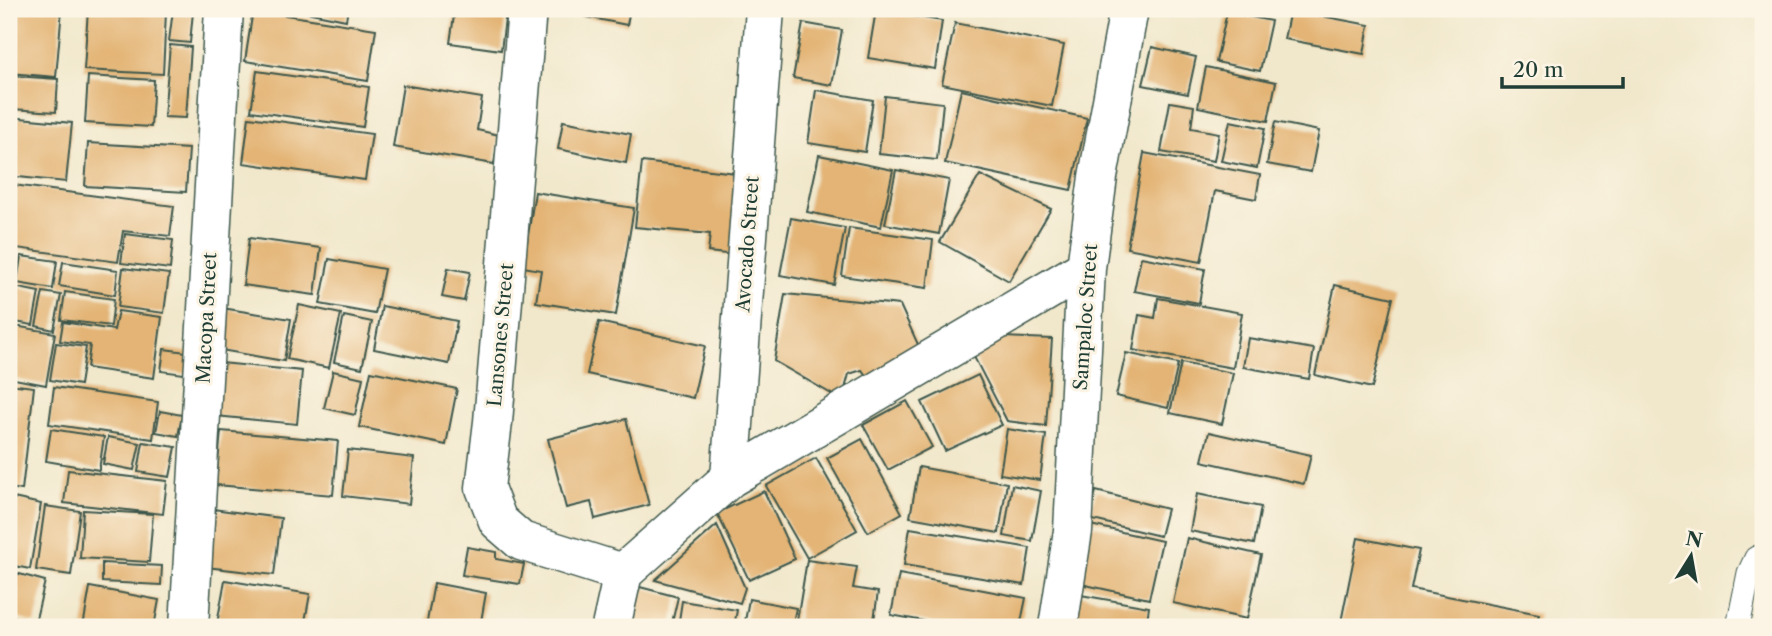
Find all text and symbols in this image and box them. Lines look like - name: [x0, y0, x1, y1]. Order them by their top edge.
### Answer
- scale bar: [1502, 46, 1623, 90]
- text: 20 m: [1513, 57, 1564, 82]
- street label: Avocado Street: [731, 175, 764, 314]
- street label: Sampaloc Street: [1069, 243, 1102, 391]
- street label: Macopa Street: [192, 252, 221, 384]
- street label: Lansones Street: [483, 262, 518, 408]
- north arrow: [1656, 520, 1726, 590]
- text: N: [1684, 527, 1704, 553]

